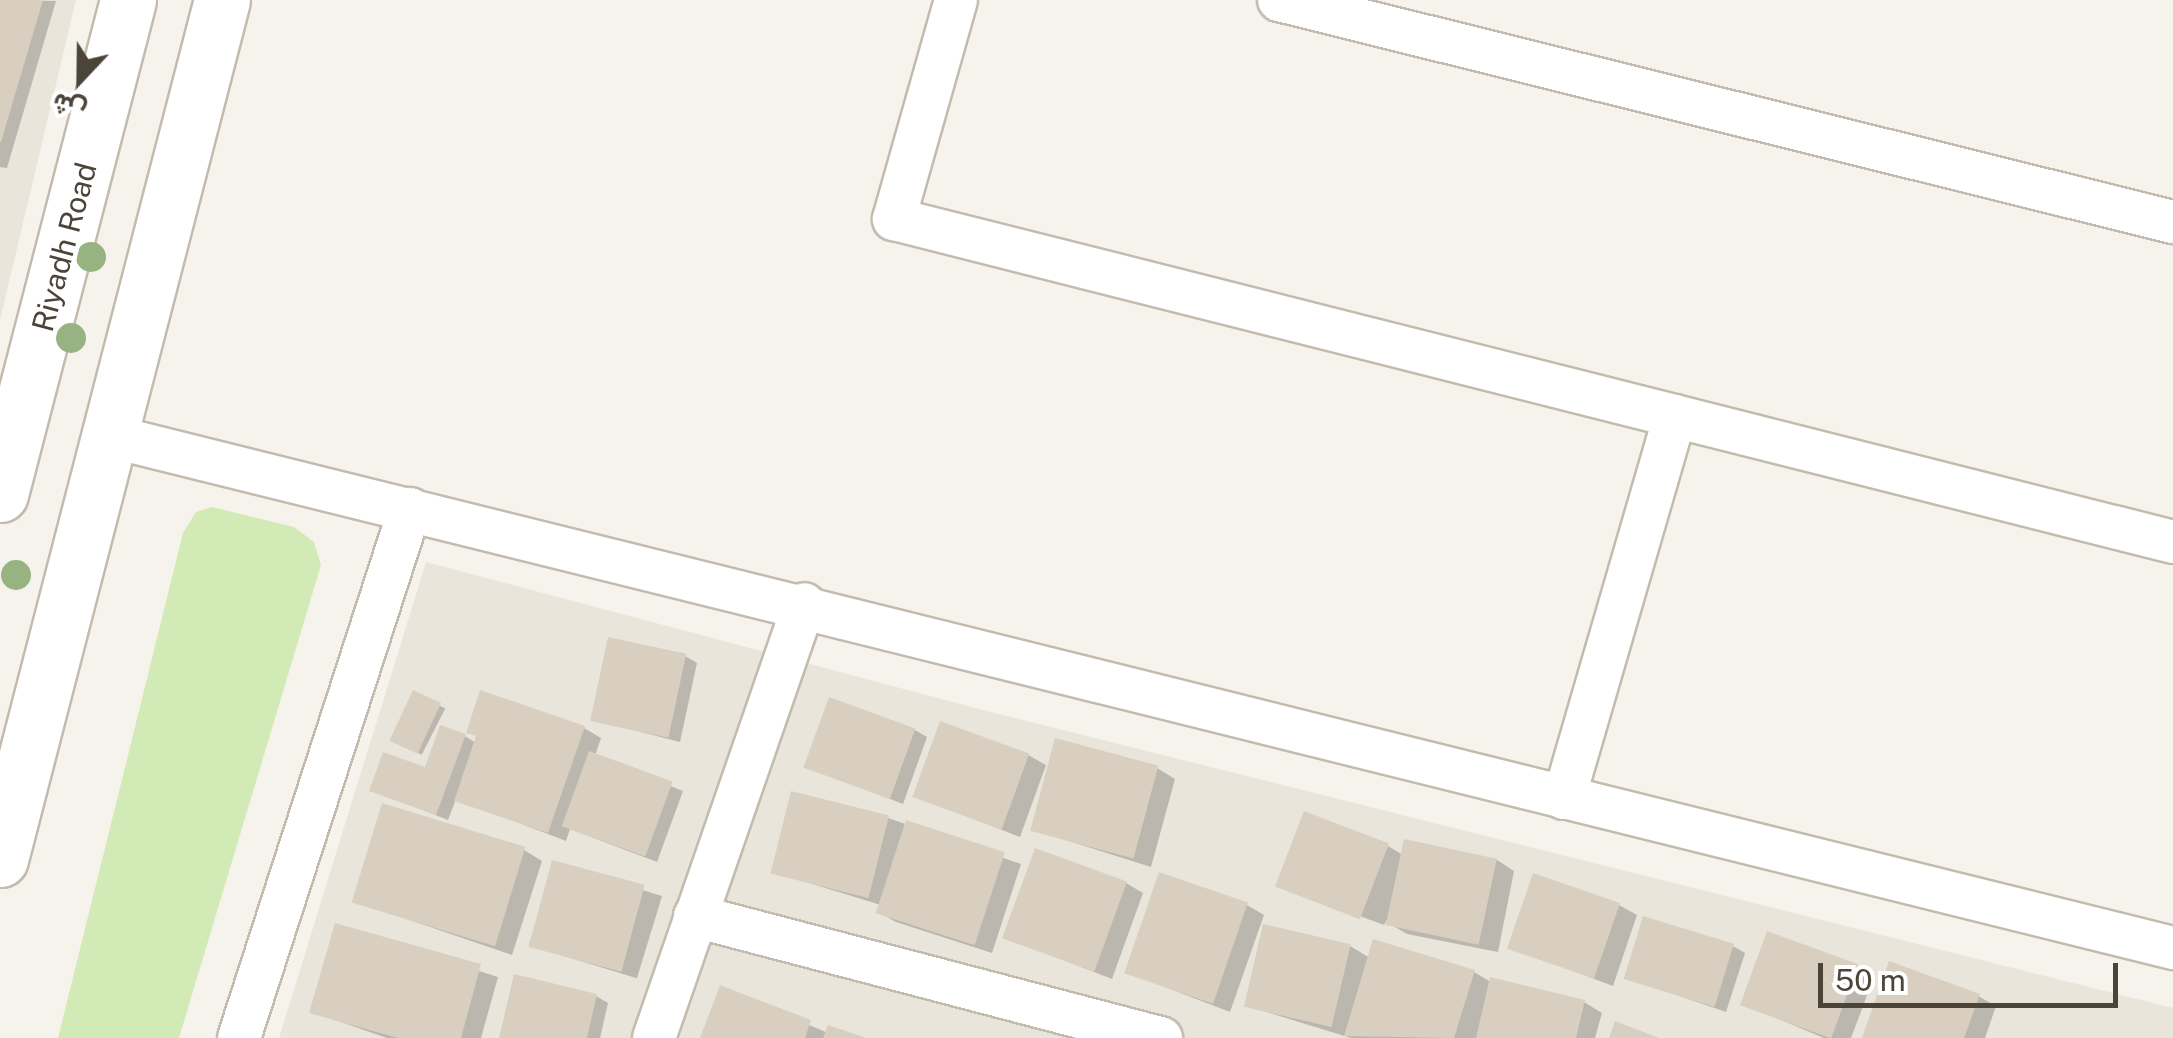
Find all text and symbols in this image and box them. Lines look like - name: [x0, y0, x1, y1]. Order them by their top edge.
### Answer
- north arrow: [30, 30, 130, 130]
- text: ش: [47, 87, 90, 130]
- street label: Riyadh Road: [24, 159, 104, 335]
- scale bar: [1823, 943, 2123, 1005]
- text: 50 m: [1835, 962, 1906, 998]

